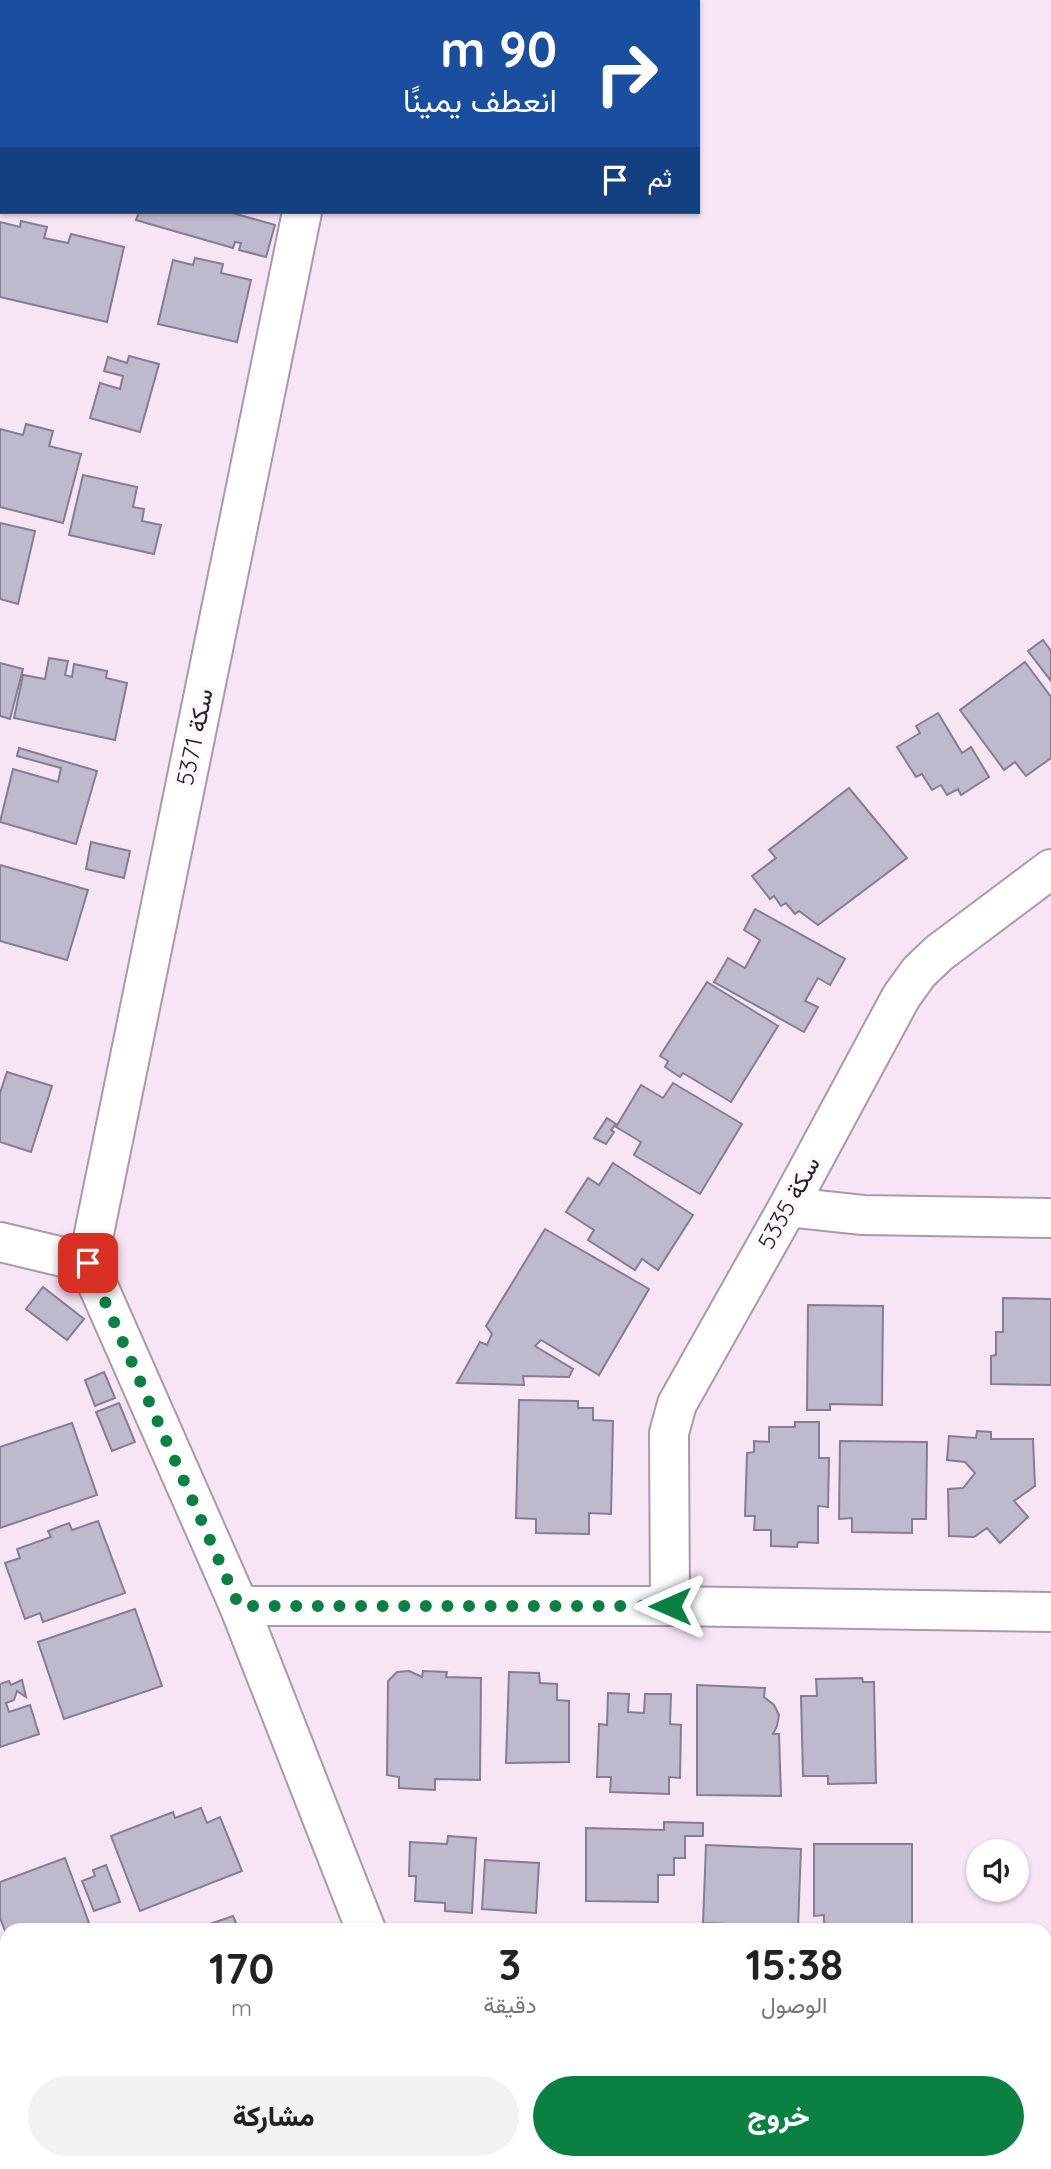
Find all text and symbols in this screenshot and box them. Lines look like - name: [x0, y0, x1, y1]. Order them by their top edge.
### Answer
- text: 90 m: [440, 18, 557, 79]
- icon: right: [581, 28, 672, 119]
- text: انعطف يمينًا: [403, 80, 557, 120]
- icon: arrive: [596, 161, 634, 199]
- text: ثم: [648, 161, 672, 194]
- street label: سكة 5371: [169, 686, 219, 788]
- street label: سكة 5335: [750, 1151, 826, 1254]
- pin: [58, 1233, 118, 1293]
- icon: arrive: [69, 1244, 107, 1282]
- position arrow: [633, 1569, 707, 1643]
- map controls: [966, 1839, 1029, 1902]
- button: sound: [966, 1839, 1029, 1902]
- text: 3: [499, 1938, 521, 1991]
- text: 15:38: [745, 1938, 843, 1991]
- text: 170: [209, 1942, 274, 1995]
- text: دقيقة: [483, 1990, 536, 2019]
- text: الوصول: [761, 1990, 827, 2019]
- text: m: [231, 1993, 252, 2022]
- button: مشاركة: [28, 2076, 519, 2156]
- button: خروج: [533, 2076, 1024, 2156]

